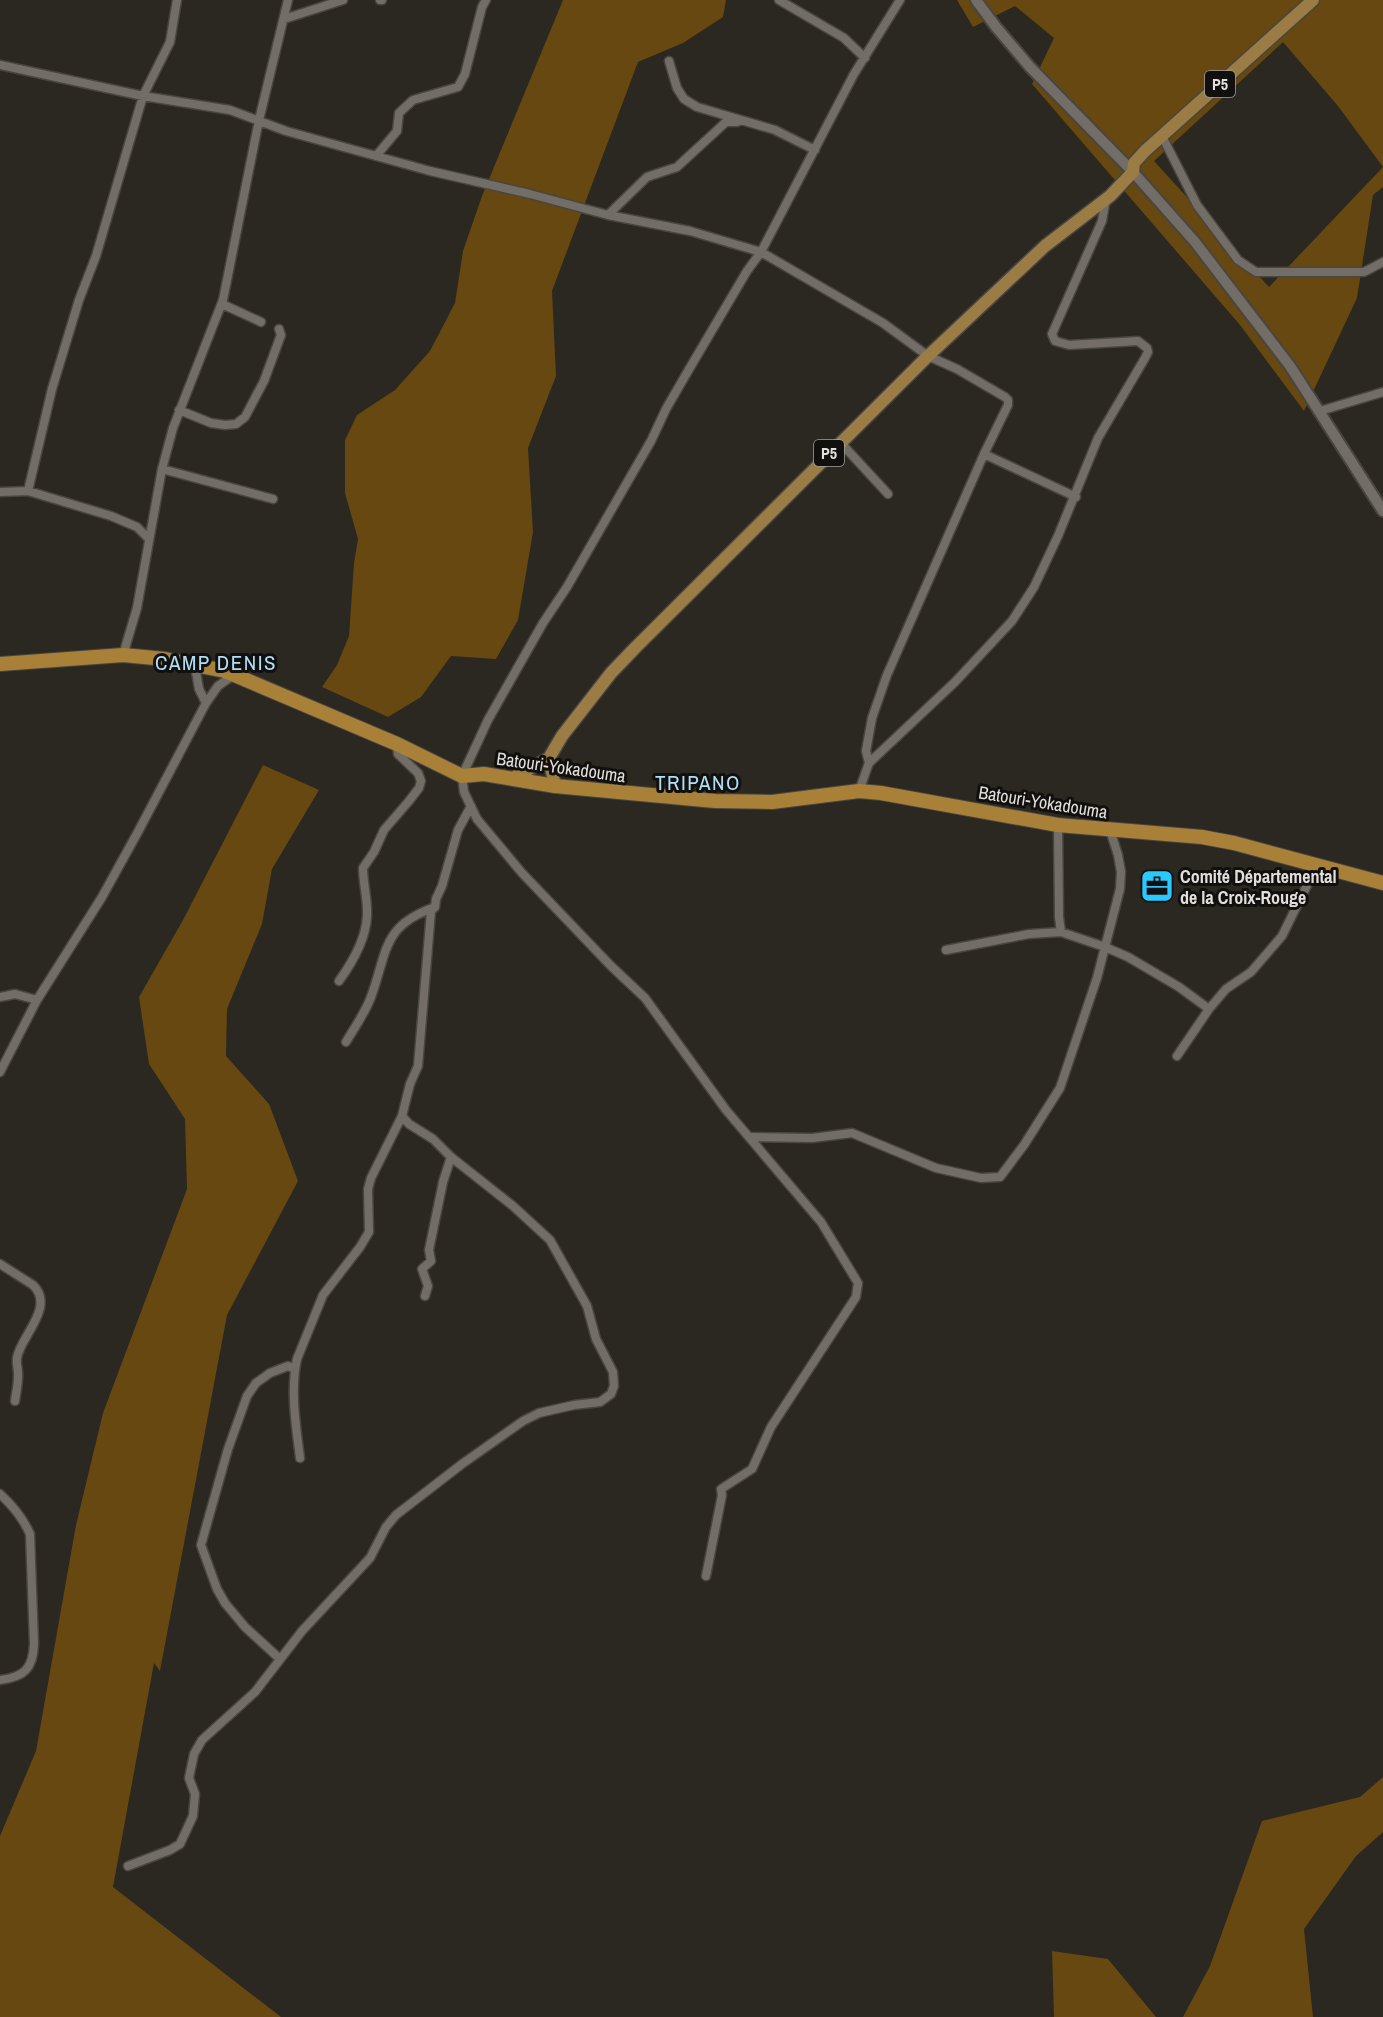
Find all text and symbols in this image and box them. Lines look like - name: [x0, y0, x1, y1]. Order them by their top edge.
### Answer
- road number: P5: [1205, 71, 1235, 97]
- road number: P5: [814, 440, 844, 466]
- district label: CAMP DENIS: [155, 648, 277, 677]
- street label: Batouri-Yokadouma: [495, 746, 627, 788]
- district label: TRIPANO: [655, 768, 741, 797]
- street label: Batouri-Yokadouma: [977, 779, 1109, 825]
- place label: Comité Départemental de la Croix-Rouge: [1180, 864, 1337, 910]
- office icon: Comité Départemental de la Croix-Rouge: [1139, 868, 1175, 904]

